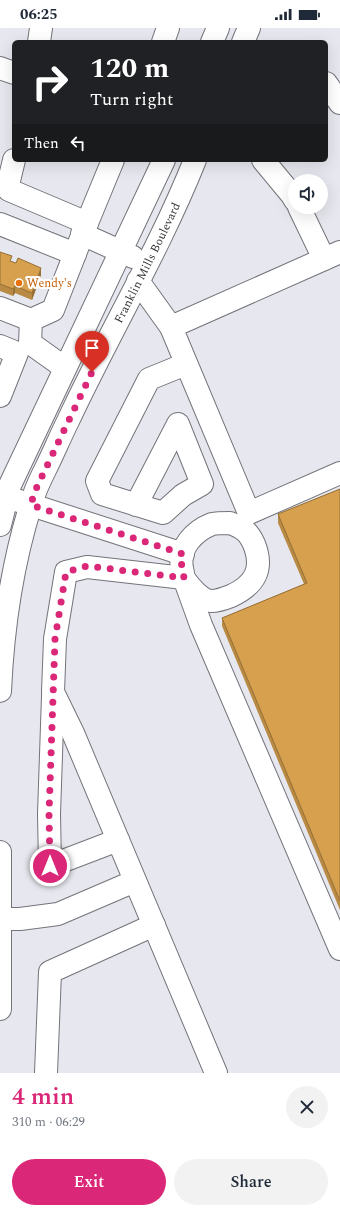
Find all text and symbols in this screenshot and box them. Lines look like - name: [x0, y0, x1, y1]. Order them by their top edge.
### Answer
- text: 06:25: [20, 3, 58, 26]
- text: 120 m: [90, 47, 169, 90]
- icon: right: [24, 56, 76, 108]
- text: Turn right: [90, 86, 173, 113]
- text: Then: [24, 132, 59, 155]
- icon: left: [67, 132, 89, 154]
- map controls: [288, 174, 328, 214]
- button: sound: [288, 174, 328, 214]
- street label: Franklin Mills Boulevard: [109, 199, 185, 326]
- place label: Wendy's: [27, 274, 72, 293]
- marker: Wendy's: [14, 278, 24, 288]
- pin: [75, 331, 109, 372]
- icon: arrive: [81, 337, 103, 359]
- position arrow: [29, 845, 71, 887]
- text: 4 min: [12, 1079, 74, 1115]
- button: close: [286, 1086, 328, 1128]
- text: 310 m · 06:29: [12, 1112, 85, 1132]
- button: Exit: [12, 1159, 166, 1205]
- button: Share: [174, 1159, 328, 1205]

